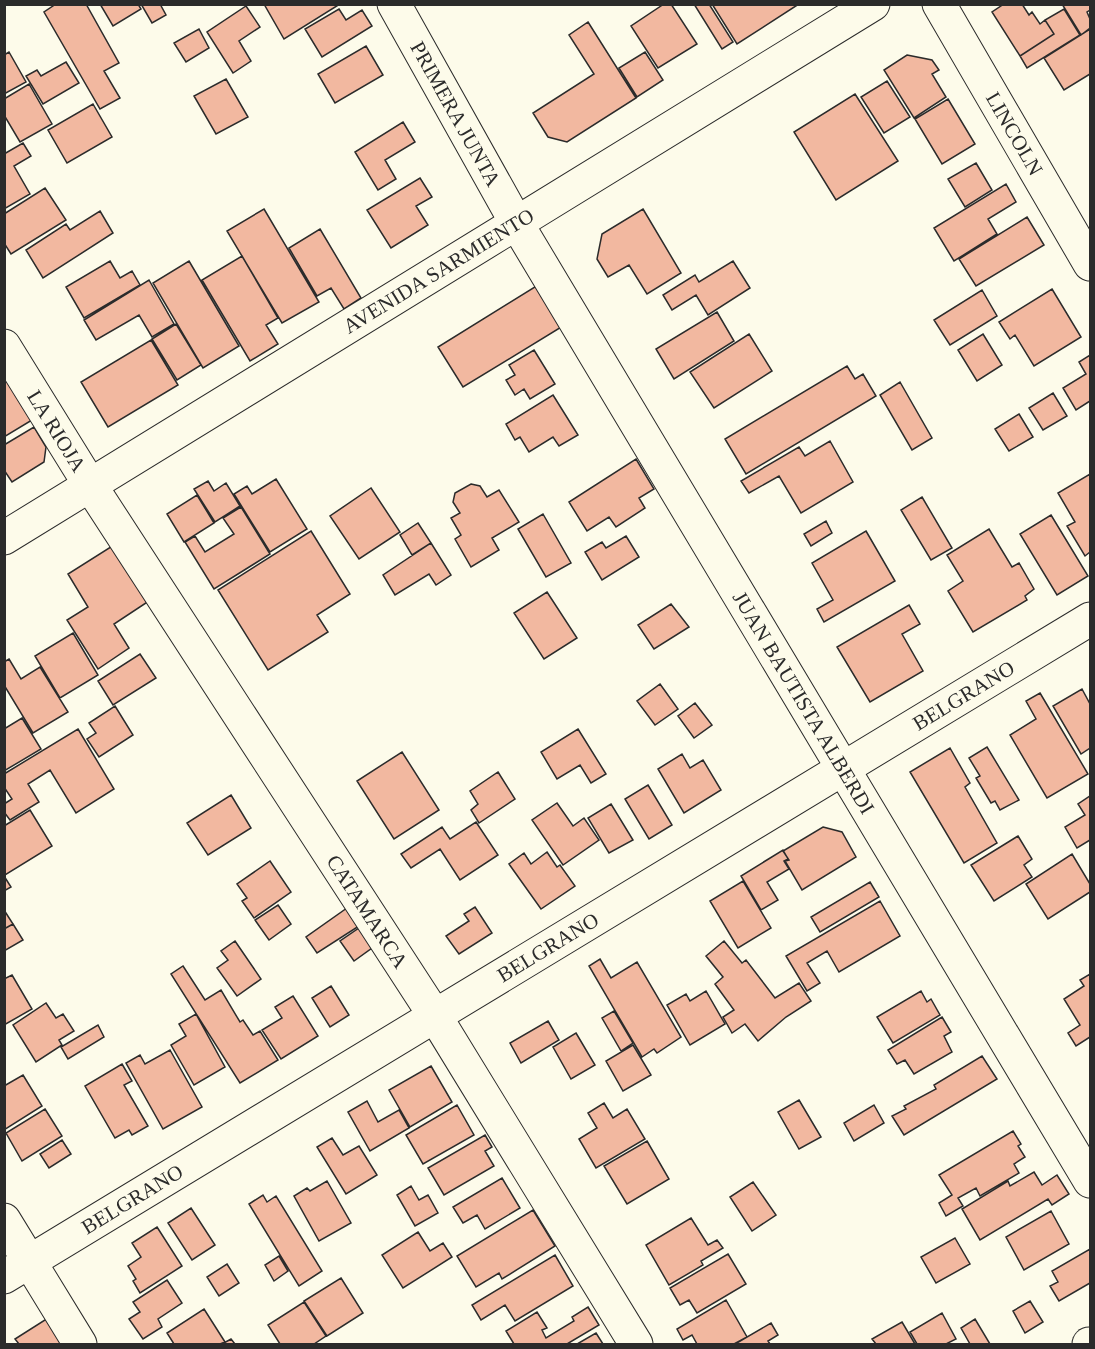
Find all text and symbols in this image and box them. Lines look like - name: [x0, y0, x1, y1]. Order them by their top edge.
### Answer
- street label: PRIMERA JUNTA: [405, 37, 506, 191]
- street label: LINCOLN: [981, 88, 1048, 180]
- street label: AVENIDA SARMIENTO: [339, 203, 538, 339]
- street label: LA RIOJA: [22, 386, 91, 477]
- street label: JUAN BAUTISTA ALBERDI: [728, 587, 879, 818]
- street label: BELGRANO: [908, 656, 1019, 735]
- street label: CATAMARCA: [322, 850, 413, 973]
- street label: BELGRANO: [493, 908, 603, 987]
- street label: BELGRANO: [77, 1159, 187, 1239]

